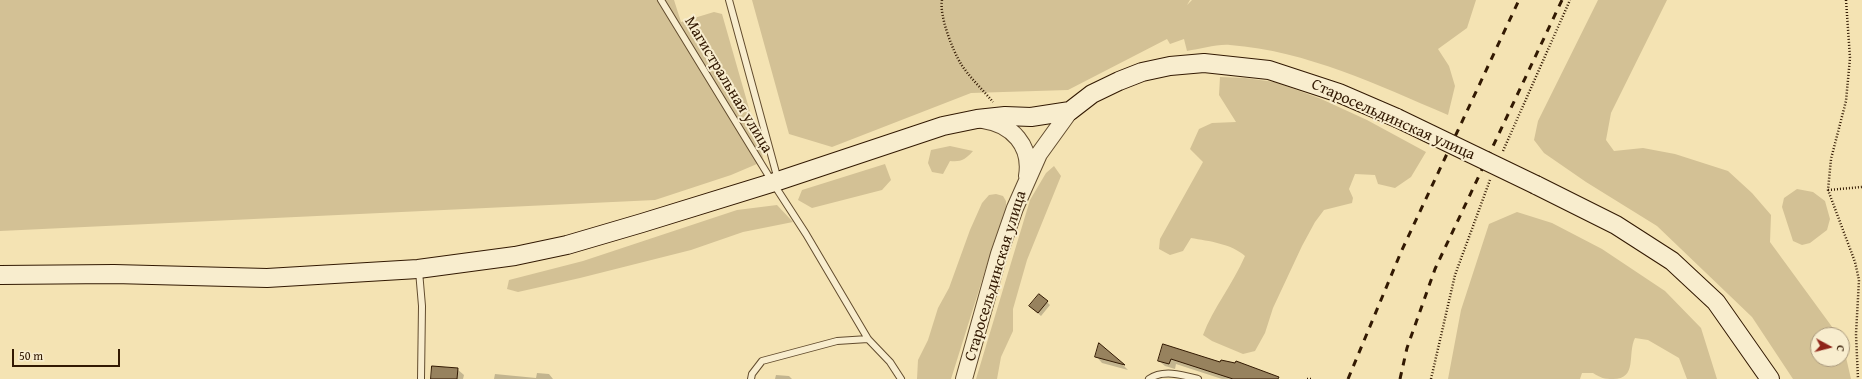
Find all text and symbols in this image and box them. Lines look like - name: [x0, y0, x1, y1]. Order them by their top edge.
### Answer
- street label: Магистральная улица: [680, 13, 776, 157]
- street label: Старосельдинская улица: [1308, 75, 1478, 165]
- street label: Старосельдинская улица: [961, 188, 1031, 364]
- north arrow: [1810, 327, 1850, 367]
- scale bar: [14, 341, 122, 367]
- text: С: [1833, 344, 1849, 352]
- text: 50 m: [19, 347, 43, 364]

